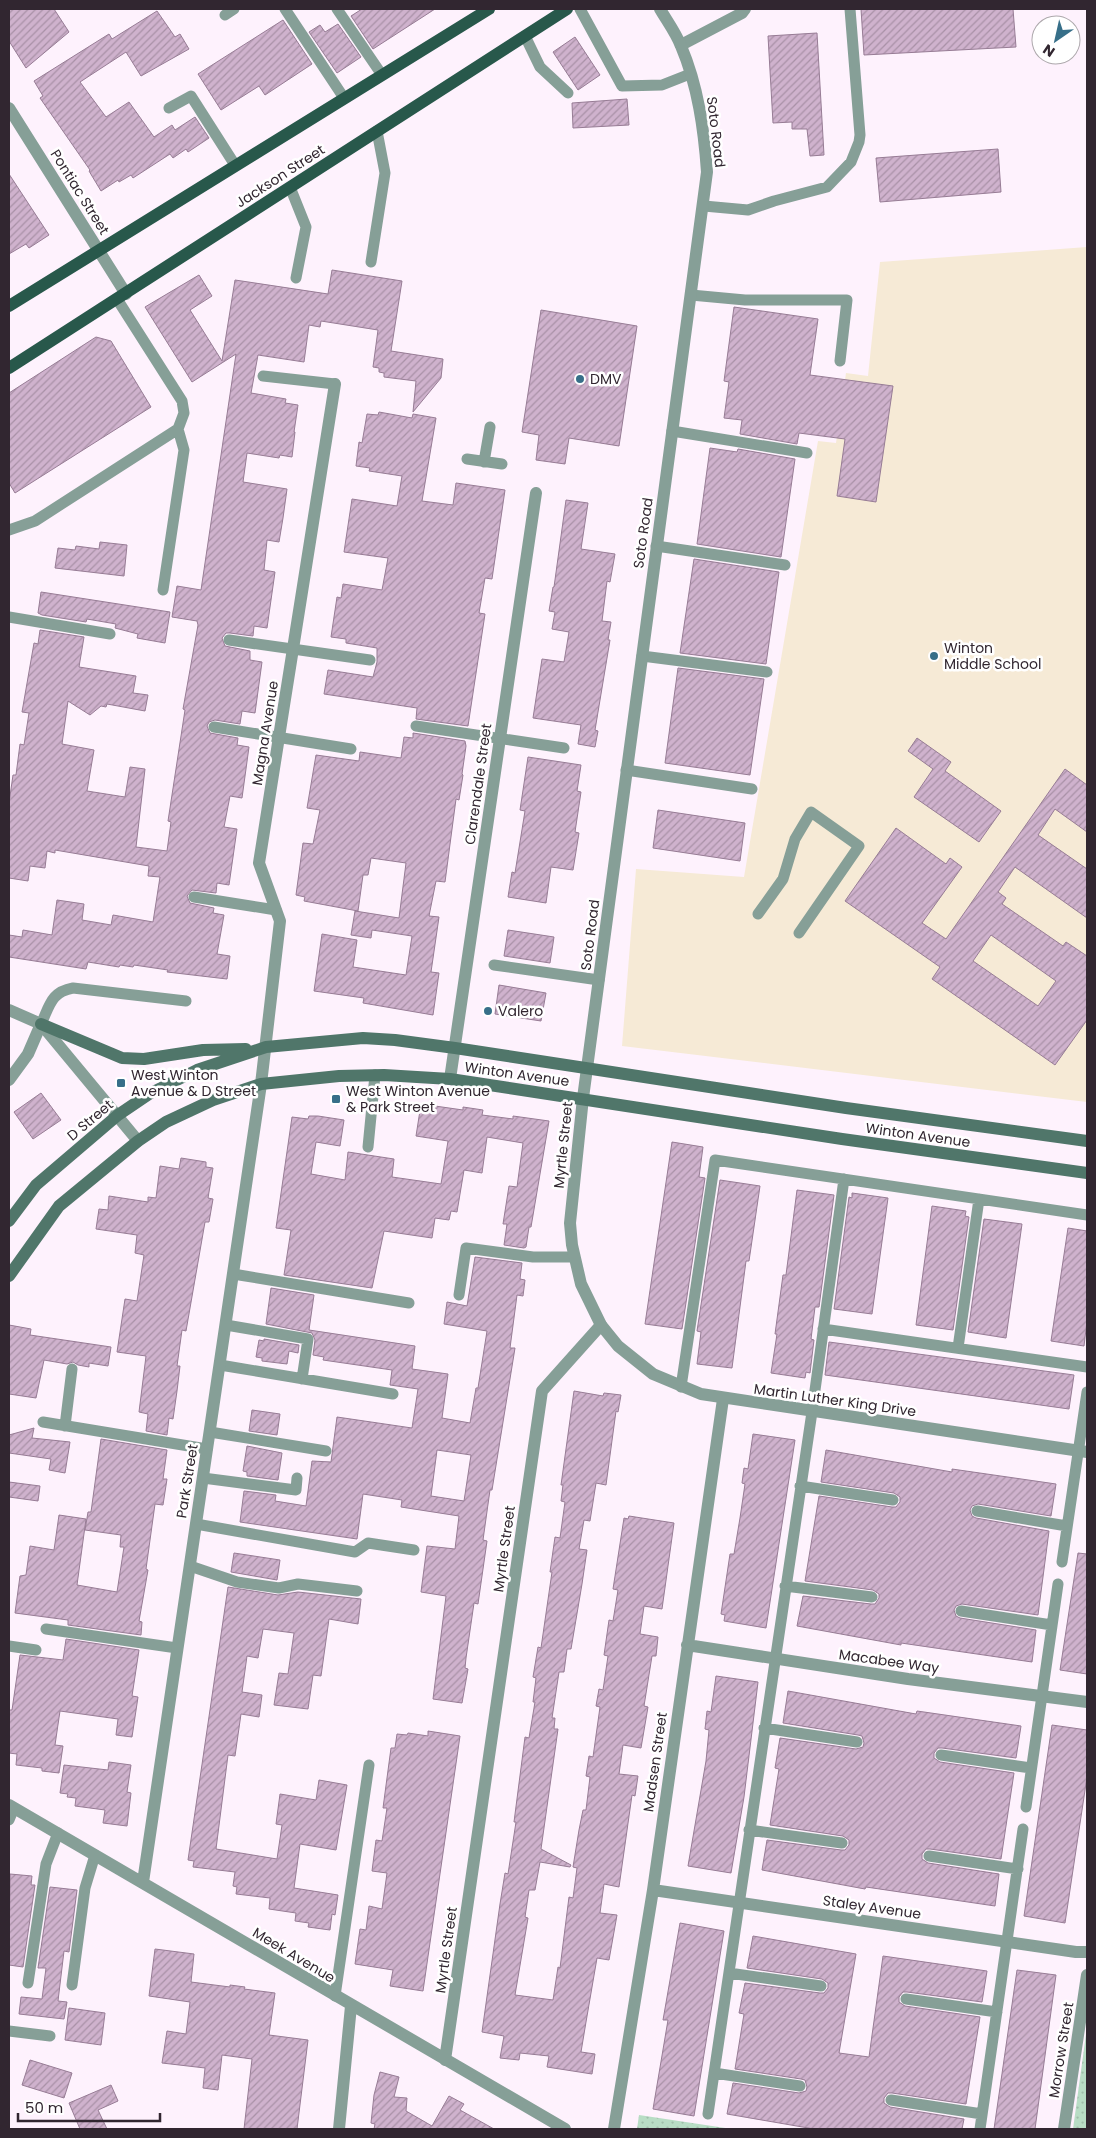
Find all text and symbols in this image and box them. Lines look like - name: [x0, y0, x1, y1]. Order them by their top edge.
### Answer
- north arrow: [1031, 15, 1081, 65]
- text: N: [1039, 40, 1059, 62]
- street label: Soto Road: [702, 95, 730, 169]
- street label: Jackson Street: [232, 140, 328, 212]
- street label: Pontiac Street: [46, 145, 114, 239]
- place label: DMV: [590, 369, 622, 389]
- marker: DMV: [574, 373, 586, 385]
- street label: Soto Road: [628, 496, 658, 570]
- place label: Winton Middle School: [944, 638, 1041, 674]
- marker: Winton Middle School: [928, 650, 940, 662]
- street label: Magna Avenue: [247, 679, 283, 787]
- street label: Clarendale Street: [460, 722, 496, 846]
- street label: Soto Road: [576, 898, 604, 972]
- place label: Valero: [498, 1001, 543, 1021]
- marker: Valero: [482, 1005, 494, 1017]
- street label: Winton Avenue: [463, 1057, 571, 1091]
- place label: West Winton Avenue & D Street: [131, 1065, 256, 1101]
- marker: West Winton Avenue & D Street: [115, 1077, 127, 1089]
- place label: West Winton Avenue & Park Street: [346, 1081, 490, 1117]
- marker: West Winton Avenue & Park Street: [330, 1093, 342, 1105]
- street label: D Street: [63, 1095, 117, 1145]
- street label: Myrtle Street: [549, 1101, 577, 1189]
- street label: Winton Avenue: [864, 1118, 972, 1152]
- street label: Martin Luther King Drive: [753, 1379, 918, 1421]
- street label: Park Street: [171, 1443, 203, 1519]
- street label: Myrtle Street: [488, 1504, 520, 1594]
- street label: Macabee Way: [838, 1644, 941, 1678]
- street label: Madsen Street: [638, 1711, 672, 1813]
- street label: Staley Avenue: [822, 1890, 923, 1924]
- street label: Myrtle Street: [430, 1905, 462, 1995]
- street label: Meek Avenue: [249, 1922, 339, 1988]
- street label: Morrow Street: [1044, 2001, 1078, 2099]
- scale bar: [18, 2090, 160, 2122]
- text: 50 m: [25, 2097, 63, 2118]

